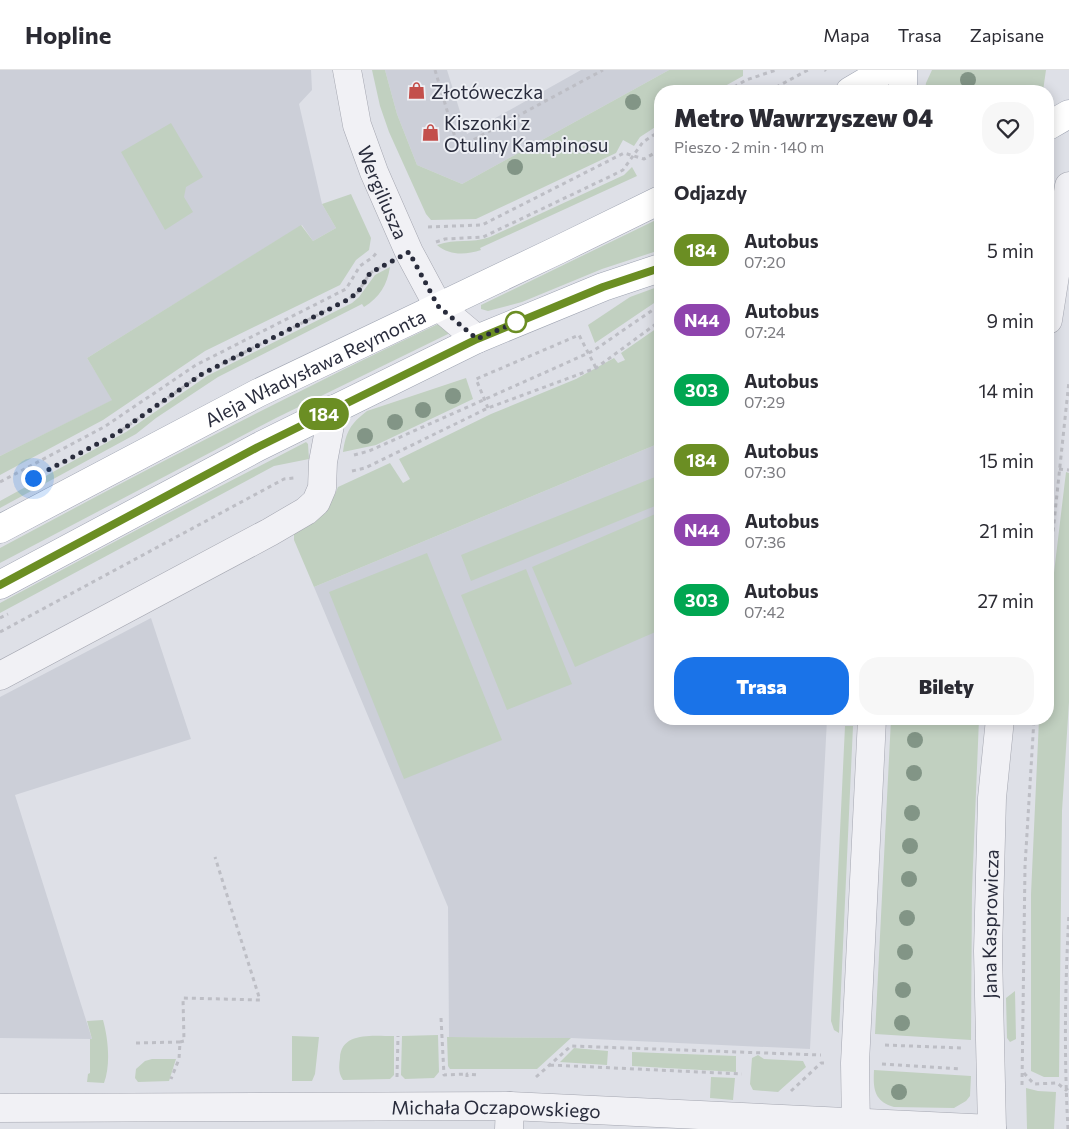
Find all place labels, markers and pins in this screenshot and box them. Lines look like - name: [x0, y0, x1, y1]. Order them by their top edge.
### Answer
- place label: Złotóweczka: [431, 80, 543, 103]
- shop icon: Złotóweczka: [407, 81, 427, 101]
- place label: Kiszonki z Otuliny Kampinosu: [444, 111, 608, 156]
- shop icon: Kiszonki z Otuliny Kampinosu: [420, 123, 440, 143]
- unlabelled marker: [505, 311, 527, 333]

